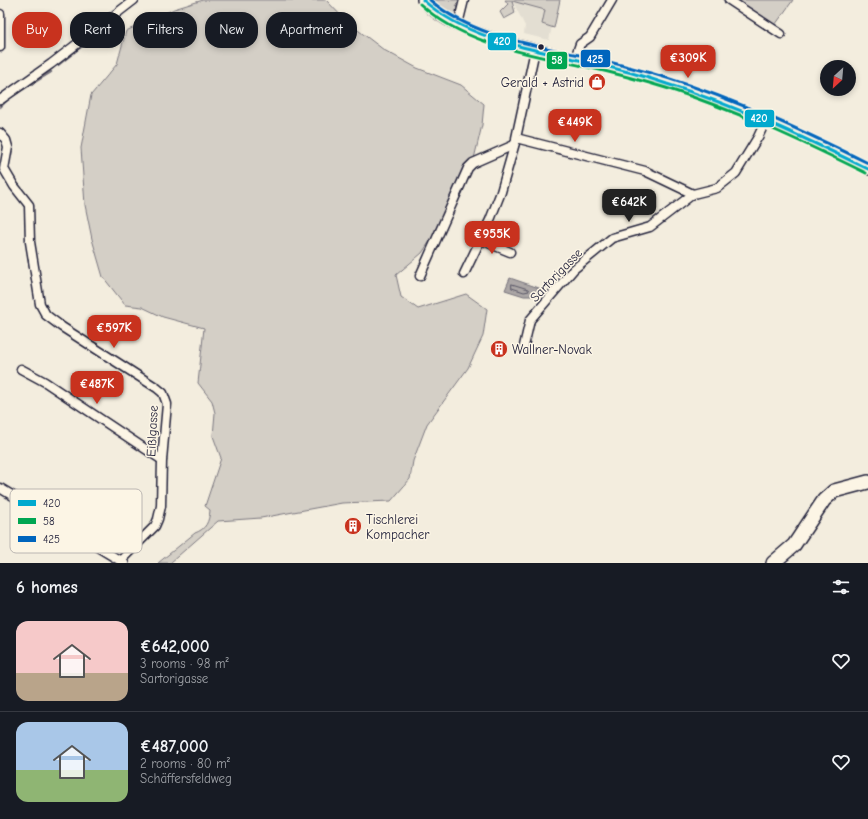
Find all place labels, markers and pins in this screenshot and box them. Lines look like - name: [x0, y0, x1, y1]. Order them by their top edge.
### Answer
- unlabelled marker: [536, 42, 546, 52]
- pin: €309K: [660, 45, 716, 79]
- shop icon: Gerald + Astrid: [587, 72, 607, 92]
- place label: Gerald + Astrid: [501, 75, 584, 90]
- pin: €449K: [547, 109, 603, 143]
- pin: €642K: [601, 189, 657, 223]
- pin: €955K: [464, 221, 520, 255]
- pin: €597K: [86, 315, 142, 349]
- building icon: Wallner-Novak: [489, 339, 509, 359]
- place label: Wallner-Novak: [512, 342, 593, 357]
- pin: €487K: [69, 371, 125, 405]
- place label: Tischlerei Kompacher: [366, 512, 430, 542]
- building icon: Tischlerei Kompacher: [343, 516, 363, 536]

